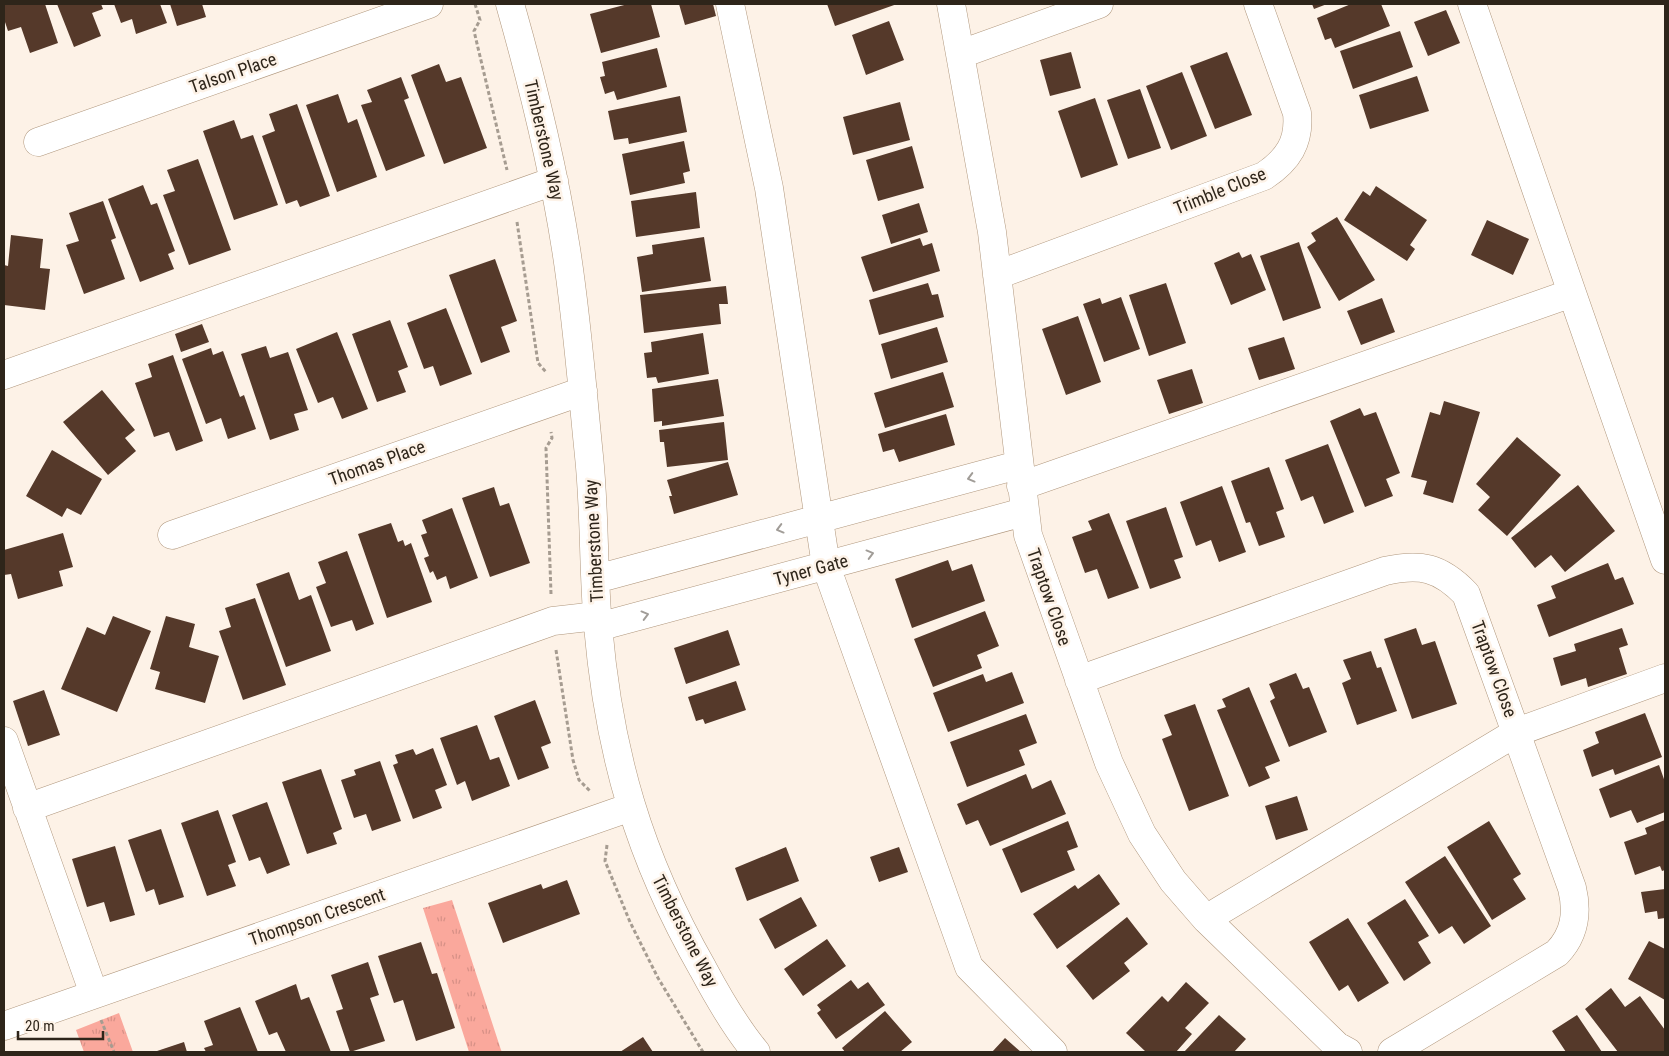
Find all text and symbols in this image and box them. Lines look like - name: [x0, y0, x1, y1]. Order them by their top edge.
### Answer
- street label: Talson Place: [187, 48, 279, 97]
- street label: Timberstone Way: [520, 78, 569, 203]
- street label: Trimble Close: [1171, 163, 1269, 219]
- street label: Thomas Place: [326, 435, 428, 490]
- one-way arrow: [967, 472, 975, 482]
- street label: Timberstone Way: [580, 479, 607, 603]
- one-way arrow: [776, 524, 785, 534]
- street label: Traptow Close: [1023, 545, 1076, 648]
- street label: Tyner Gate: [771, 550, 850, 589]
- one-way arrow: [865, 550, 873, 560]
- one-way arrow: [641, 610, 649, 620]
- street label: Traptow Close: [1467, 618, 1522, 720]
- street label: Timberstone Way: [648, 871, 723, 991]
- street label: Thompson Crescent: [246, 883, 388, 950]
- scale bar: [18, 1008, 102, 1040]
- text: 20 m: [25, 1017, 55, 1035]

